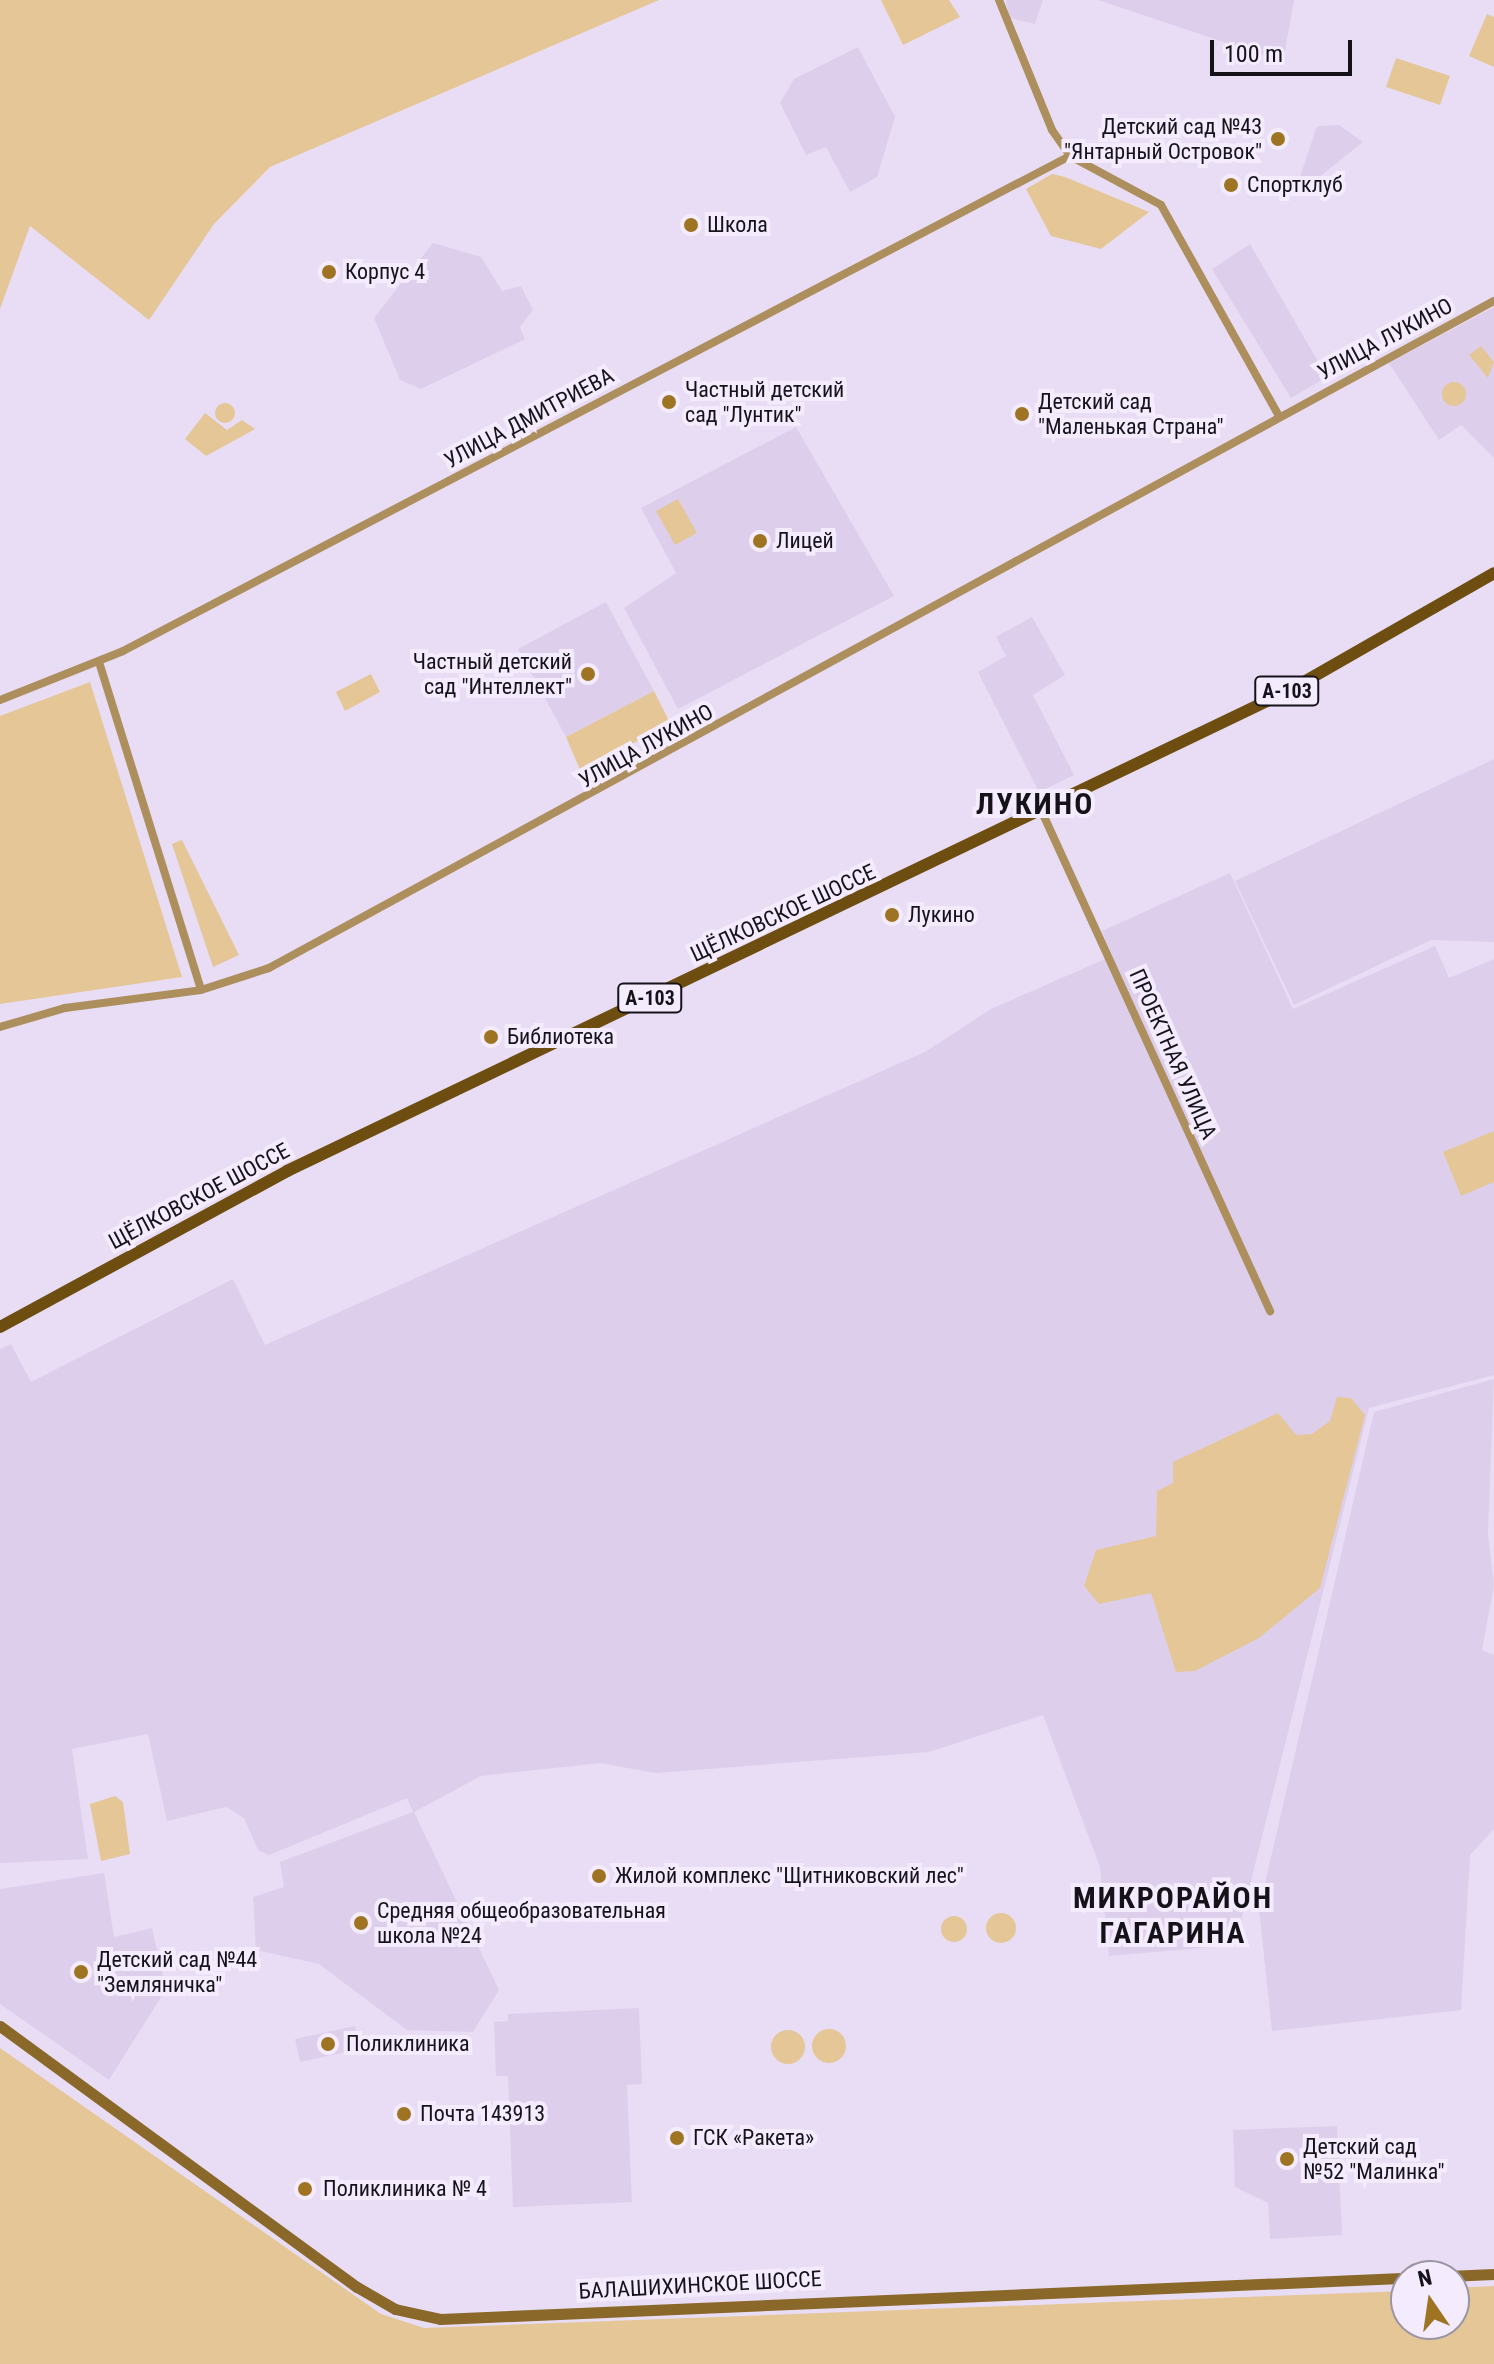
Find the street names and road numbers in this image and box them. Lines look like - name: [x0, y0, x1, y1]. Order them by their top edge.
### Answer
- street label: УЛИЦА ЛУКИНО: [1313, 292, 1457, 386]
- street label: УЛИЦА ДМИТРИЕВА: [440, 362, 618, 474]
- road number: А-103: [1253, 675, 1321, 707]
- street label: УЛИЦА ЛУКИНО: [574, 698, 718, 794]
- street label: ЩЁЛКОВСКОЕ ШОССЕ: [686, 859, 880, 967]
- street label: ПРОЕКТНАЯ УЛИЦА: [1124, 965, 1222, 1143]
- road number: А-103: [616, 982, 684, 1014]
- street label: ЩЁЛКОВСКОЕ ШОССЕ: [104, 1137, 294, 1255]
- street label: БАЛАШИХИНСКОЕ ШОССЕ: [578, 2265, 822, 2305]

